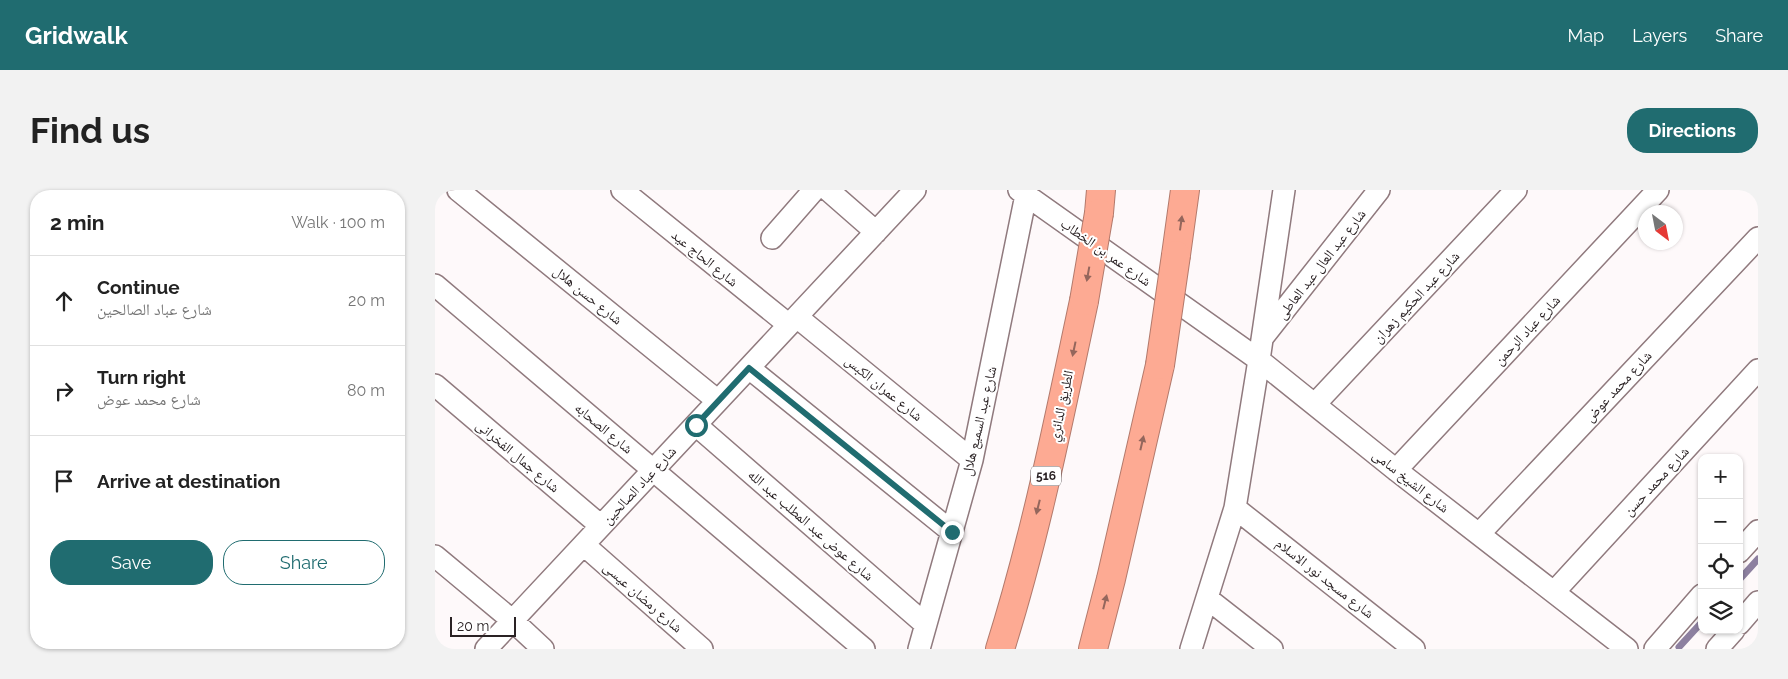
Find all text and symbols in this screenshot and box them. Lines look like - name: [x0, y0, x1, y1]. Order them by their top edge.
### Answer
- text: Gridwalk: [25, 21, 128, 50]
- text: Map: [1568, 25, 1604, 46]
- text: Layers: [1632, 25, 1687, 46]
- text: Share: [1715, 25, 1763, 46]
- button: Directions: [1627, 108, 1758, 153]
- text: Find us: [30, 110, 150, 151]
- north arrow: [1638, 205, 1683, 250]
- street label: شارع عبد العال عبد العاطى: [1273, 206, 1370, 323]
- text: 2 min: [50, 210, 104, 235]
- text: Walk · 100 m: [291, 213, 385, 232]
- one-way arrow: [1177, 214, 1185, 230]
- street label: شارع عمر بن الخطاب: [1057, 215, 1154, 291]
- street label: شارع الحاج عيد: [667, 226, 741, 291]
- street label: شارع عبد الحكيم زهران: [1369, 248, 1464, 347]
- street label: شارع حسن هلال: [549, 262, 626, 329]
- one-way arrow: [1084, 266, 1092, 282]
- text: Continue: [97, 276, 180, 298]
- icon: ahead: [50, 287, 78, 315]
- text: 20 m: [348, 291, 385, 310]
- street label: شارع عباد الرحمن: [1491, 292, 1565, 369]
- text: شارع عباد الصالحين: [97, 300, 212, 319]
- one-way arrow: [1070, 341, 1078, 356]
- street label: شارع محمد عوض: [1581, 347, 1656, 426]
- street label: شارع عمران الكبس: [841, 352, 926, 426]
- street label: شارع عبد السميع هلال: [959, 365, 1001, 478]
- text: Turn right: [97, 366, 186, 388]
- street label: الطريق الدائري: [1046, 369, 1080, 444]
- icon: right: [50, 377, 78, 405]
- text: 80 m: [347, 381, 385, 400]
- text: شارع محمد عوض: [97, 390, 201, 409]
- street label: شارع الصحابه: [571, 399, 636, 458]
- route start: [685, 414, 708, 437]
- street label: شارع جمال الفخرانى: [472, 417, 563, 497]
- one-way arrow: [1138, 436, 1146, 451]
- street label: شارع عباد الصالحين: [599, 443, 681, 529]
- street label: شارع محمد حسن: [1620, 443, 1693, 520]
- street label: شارع الشيخ سامى: [1368, 446, 1452, 517]
- map controls: [1698, 454, 1743, 634]
- button: +: [1698, 454, 1743, 499]
- street label: شارع عوض عبد المطلب عبد الله: [744, 466, 877, 585]
- road number: 516: [1031, 466, 1061, 486]
- icon: arrive: [50, 467, 78, 495]
- text: Arrive at destination: [97, 470, 281, 492]
- button: −: [1698, 499, 1743, 544]
- one-way arrow: [1034, 500, 1042, 515]
- route end: [941, 521, 964, 544]
- street label: شارع مسجد نور الاسلام: [1272, 535, 1377, 623]
- button: Save: [50, 540, 213, 585]
- button: Share: [223, 540, 385, 585]
- button: locate: [1698, 544, 1743, 589]
- street label: شارع رمضان عيسى: [599, 558, 686, 637]
- button: layers: [1698, 589, 1743, 634]
- one-way arrow: [1101, 594, 1109, 609]
- scale bar: [450, 614, 516, 637]
- text: 20 m: [457, 618, 489, 634]

